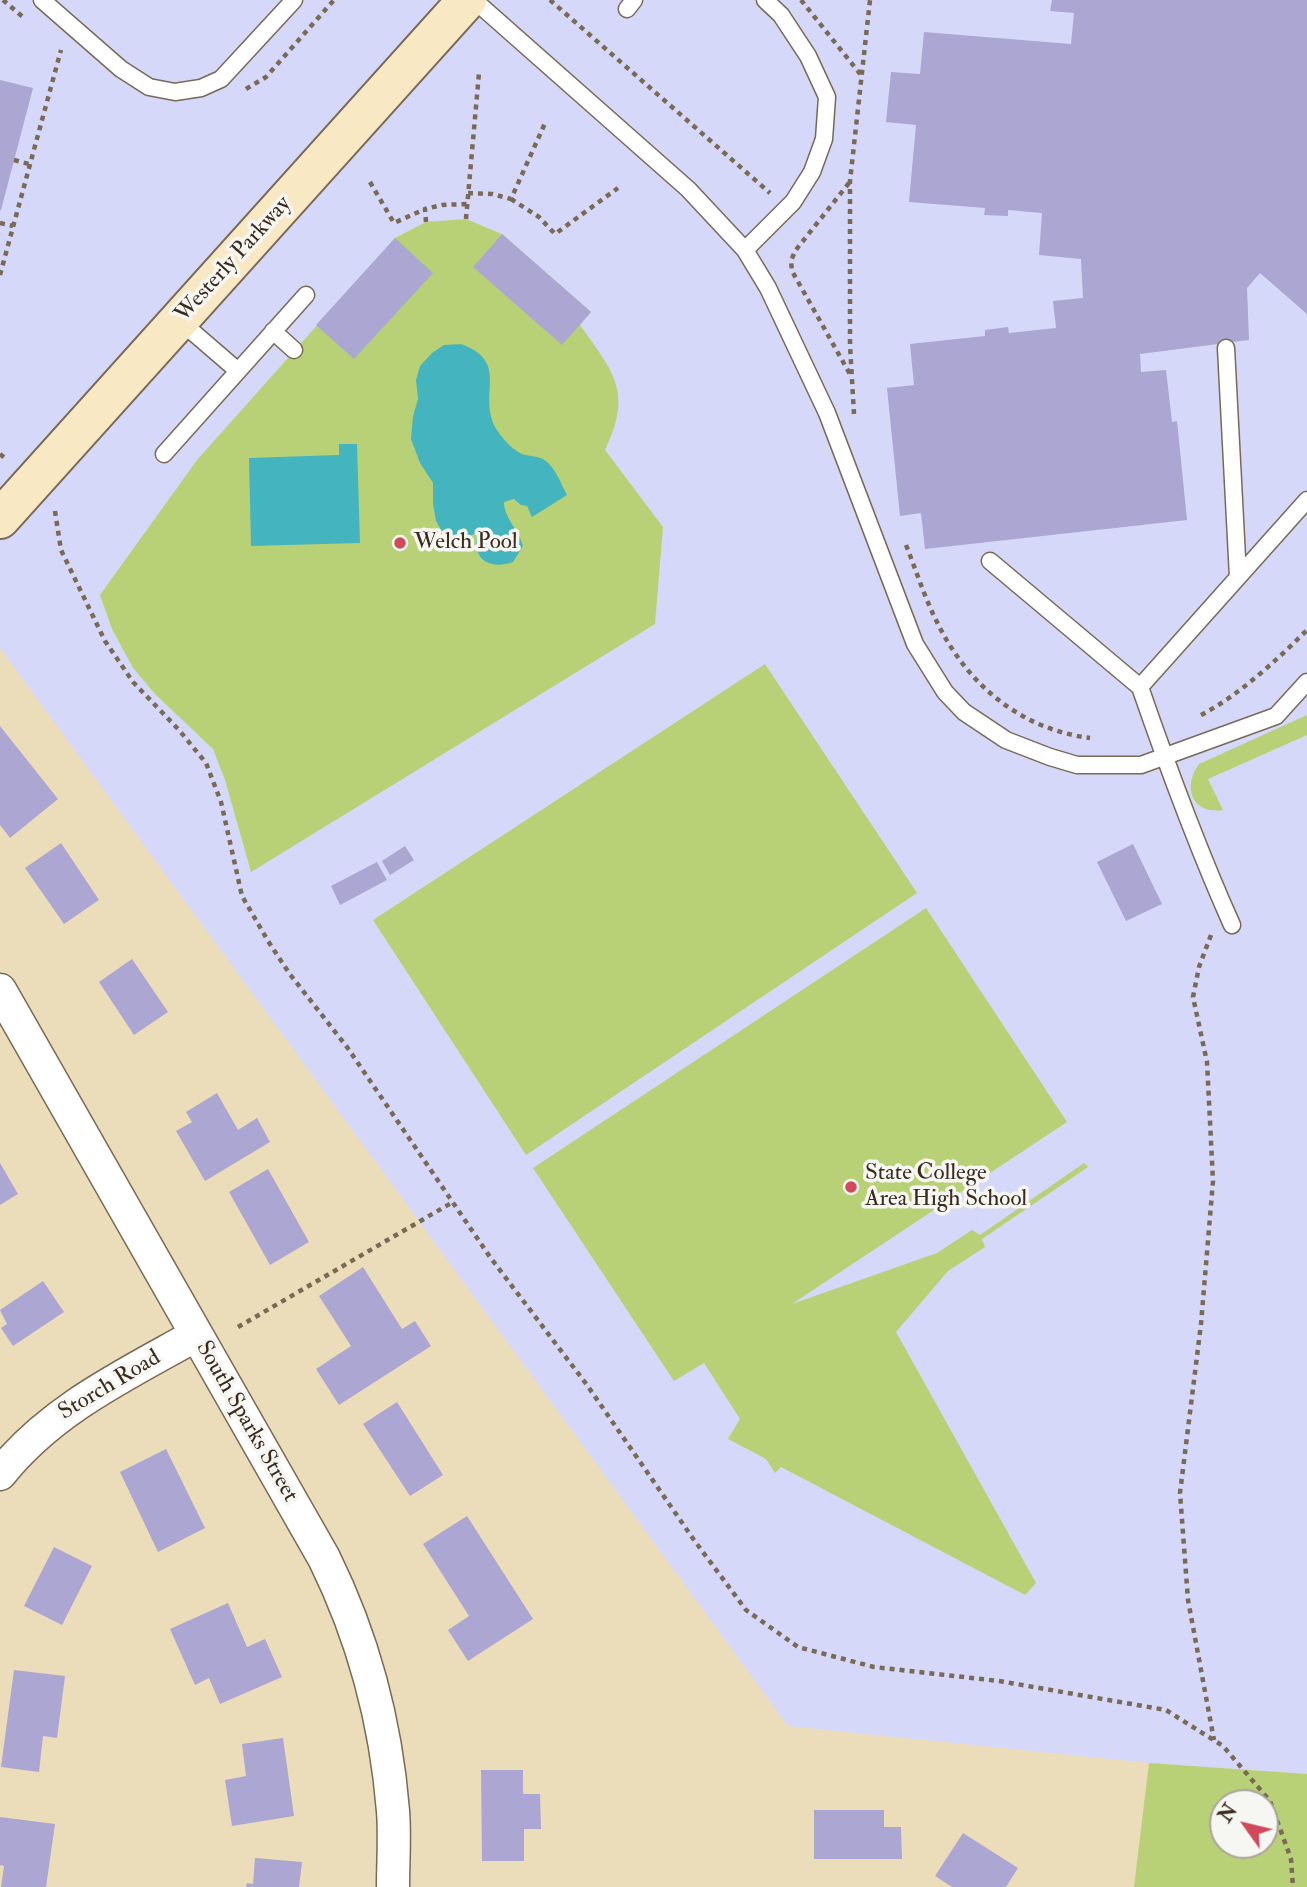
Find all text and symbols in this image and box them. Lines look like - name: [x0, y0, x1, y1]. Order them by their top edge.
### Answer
- street label: Westerly Parkway: [170, 191, 298, 329]
- place label: Welch Pool: [414, 529, 518, 557]
- marker: Welch Pool: [392, 535, 408, 551]
- place label: State College Area High School: [865, 1160, 1027, 1214]
- marker: State College Area High School: [843, 1179, 859, 1195]
- street label: South Sparks Street: [189, 1337, 303, 1507]
- street label: Storch Road: [54, 1345, 166, 1427]
- north arrow: [1209, 1789, 1279, 1859]
- text: N: [1214, 1800, 1243, 1827]

